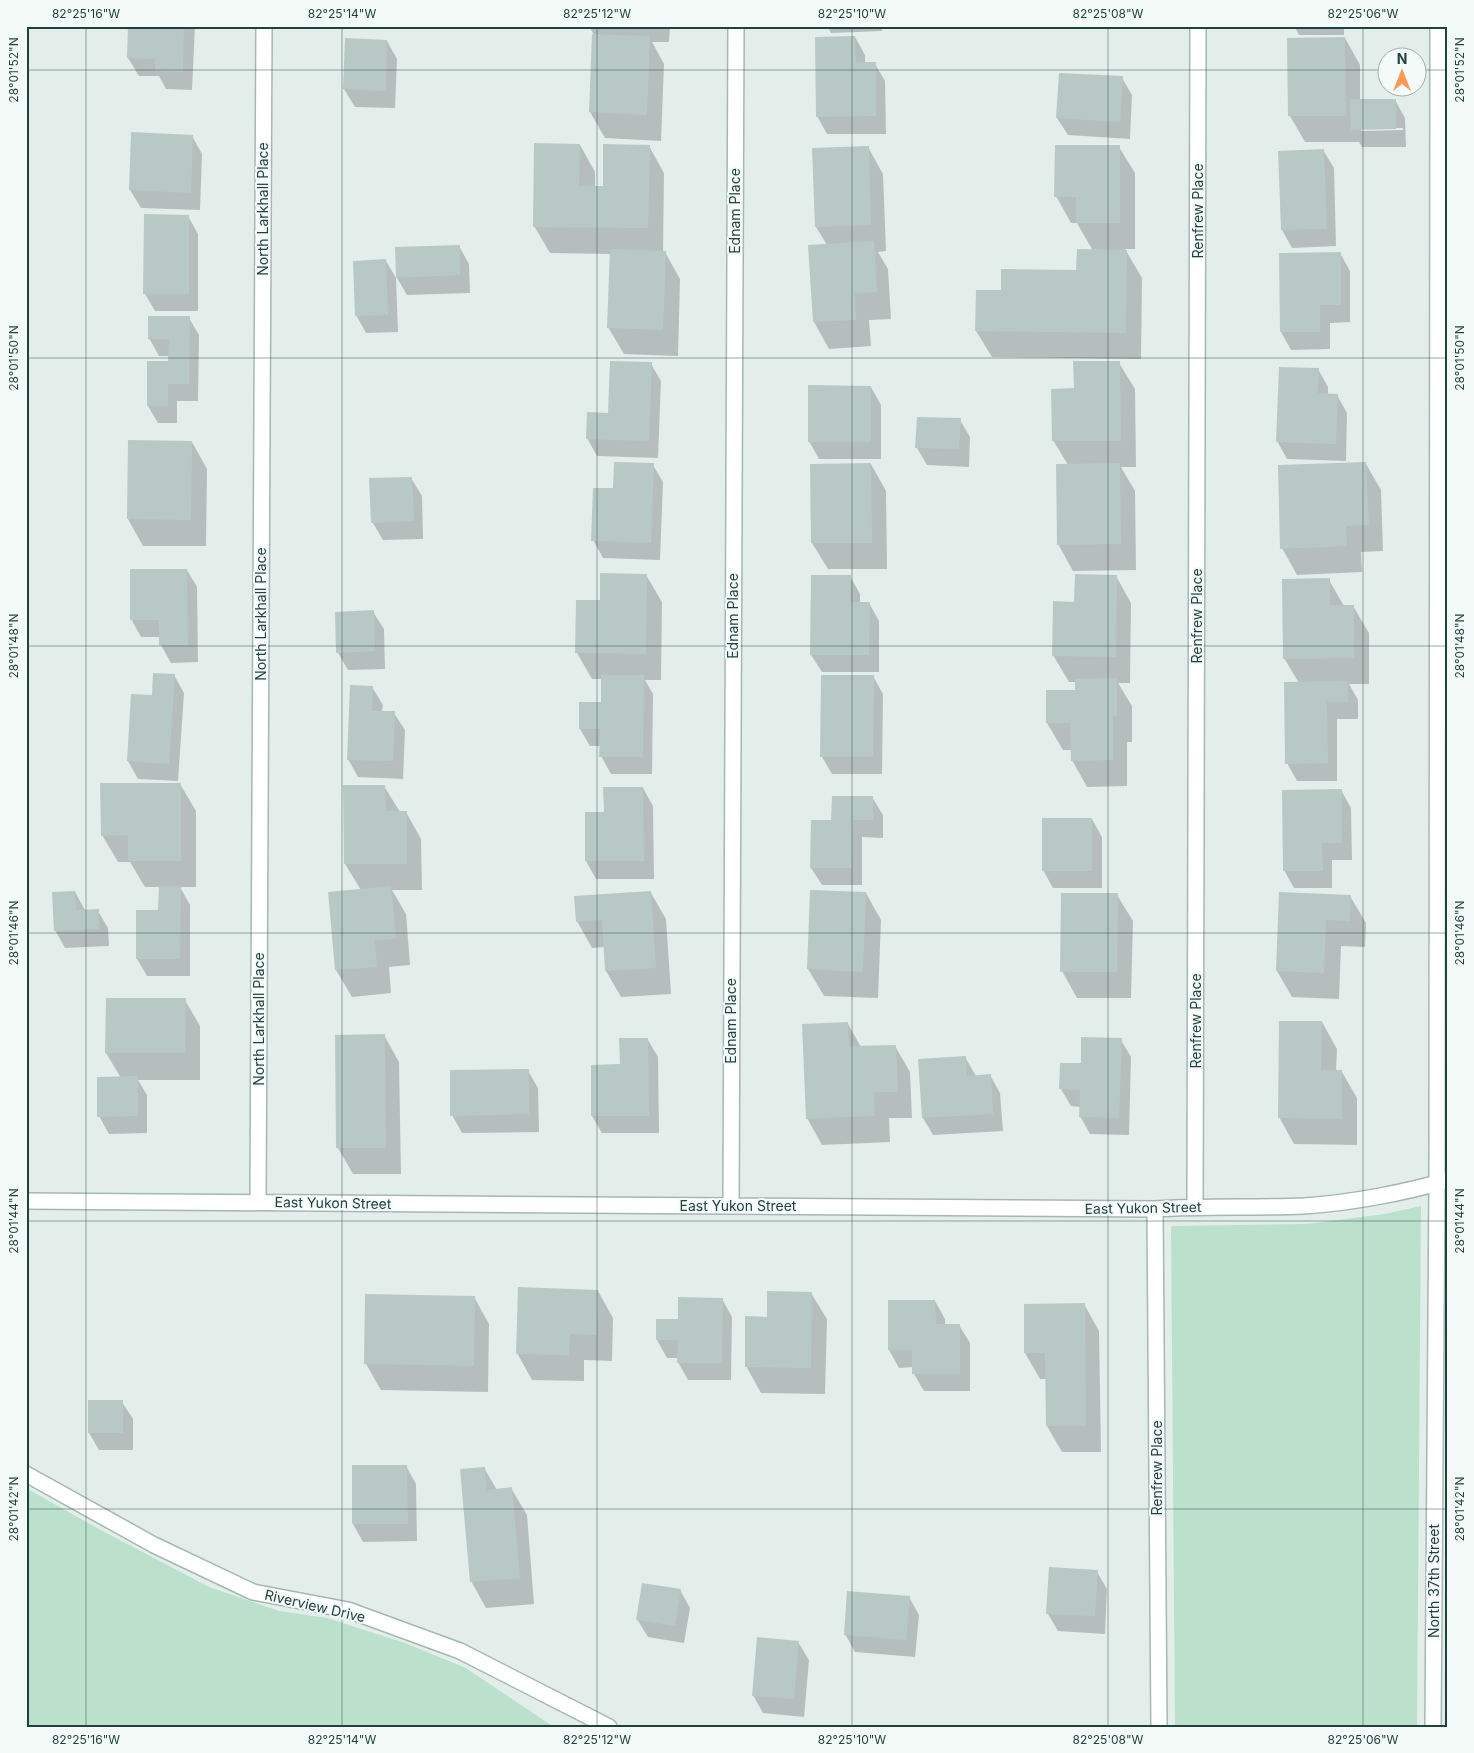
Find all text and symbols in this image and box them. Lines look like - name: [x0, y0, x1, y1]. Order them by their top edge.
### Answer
- text: 82°25'16"W: [52, 6, 120, 21]
- text: 82°25'14"W: [308, 6, 376, 21]
- text: 82°25'12"W: [563, 6, 631, 21]
- text: 82°25'10"W: [818, 6, 886, 21]
- text: 82°25'08"W: [1073, 6, 1144, 21]
- text: 82°25'06"W: [1328, 6, 1399, 21]
- text: 28°01'52"N: [6, 37, 21, 103]
- text: 28°01'52"N: [1452, 37, 1467, 103]
- north arrow: [1376, 48, 1426, 98]
- text: N: [1397, 50, 1407, 67]
- street label: North Larkhall Place: [254, 142, 271, 276]
- street label: Renfrew Place: [1189, 163, 1206, 259]
- street label: Ednam Place: [726, 168, 743, 254]
- text: 28°01'50"N: [6, 325, 21, 391]
- text: 28°01'50"N: [1452, 325, 1467, 391]
- street label: North Larkhall Place: [252, 547, 269, 681]
- street label: Renfrew Place: [1188, 568, 1205, 664]
- street label: Ednam Place: [724, 573, 741, 659]
- text: 28°01'48"N: [6, 613, 21, 679]
- text: 28°01'48"N: [1452, 613, 1467, 679]
- text: 28°01'46"N: [6, 900, 21, 966]
- text: 28°01'46"N: [1452, 900, 1467, 966]
- street label: North Larkhall Place: [250, 952, 267, 1086]
- street label: Renfrew Place: [1187, 973, 1204, 1069]
- street label: Ednam Place: [722, 978, 739, 1064]
- text: 28°01'44"N: [6, 1188, 21, 1254]
- text: 28°01'44"N: [1452, 1188, 1467, 1254]
- street label: East Yukon Street: [274, 1193, 392, 1212]
- street label: East Yukon Street: [680, 1197, 797, 1214]
- street label: East Yukon Street: [1084, 1198, 1202, 1217]
- street label: Renfrew Place: [1148, 1420, 1165, 1516]
- text: 28°01'42"N: [6, 1476, 21, 1542]
- text: 28°01'42"N: [1452, 1476, 1467, 1542]
- street label: North 37th Street: [1425, 1524, 1442, 1638]
- street label: Riverview Drive: [263, 1586, 367, 1625]
- text: 82°25'16"W: [52, 1732, 120, 1747]
- text: 82°25'14"W: [308, 1732, 376, 1747]
- text: 82°25'12"W: [563, 1732, 631, 1747]
- text: 82°25'10"W: [818, 1732, 886, 1747]
- text: 82°25'08"W: [1073, 1732, 1144, 1747]
- text: 82°25'06"W: [1328, 1732, 1399, 1747]

